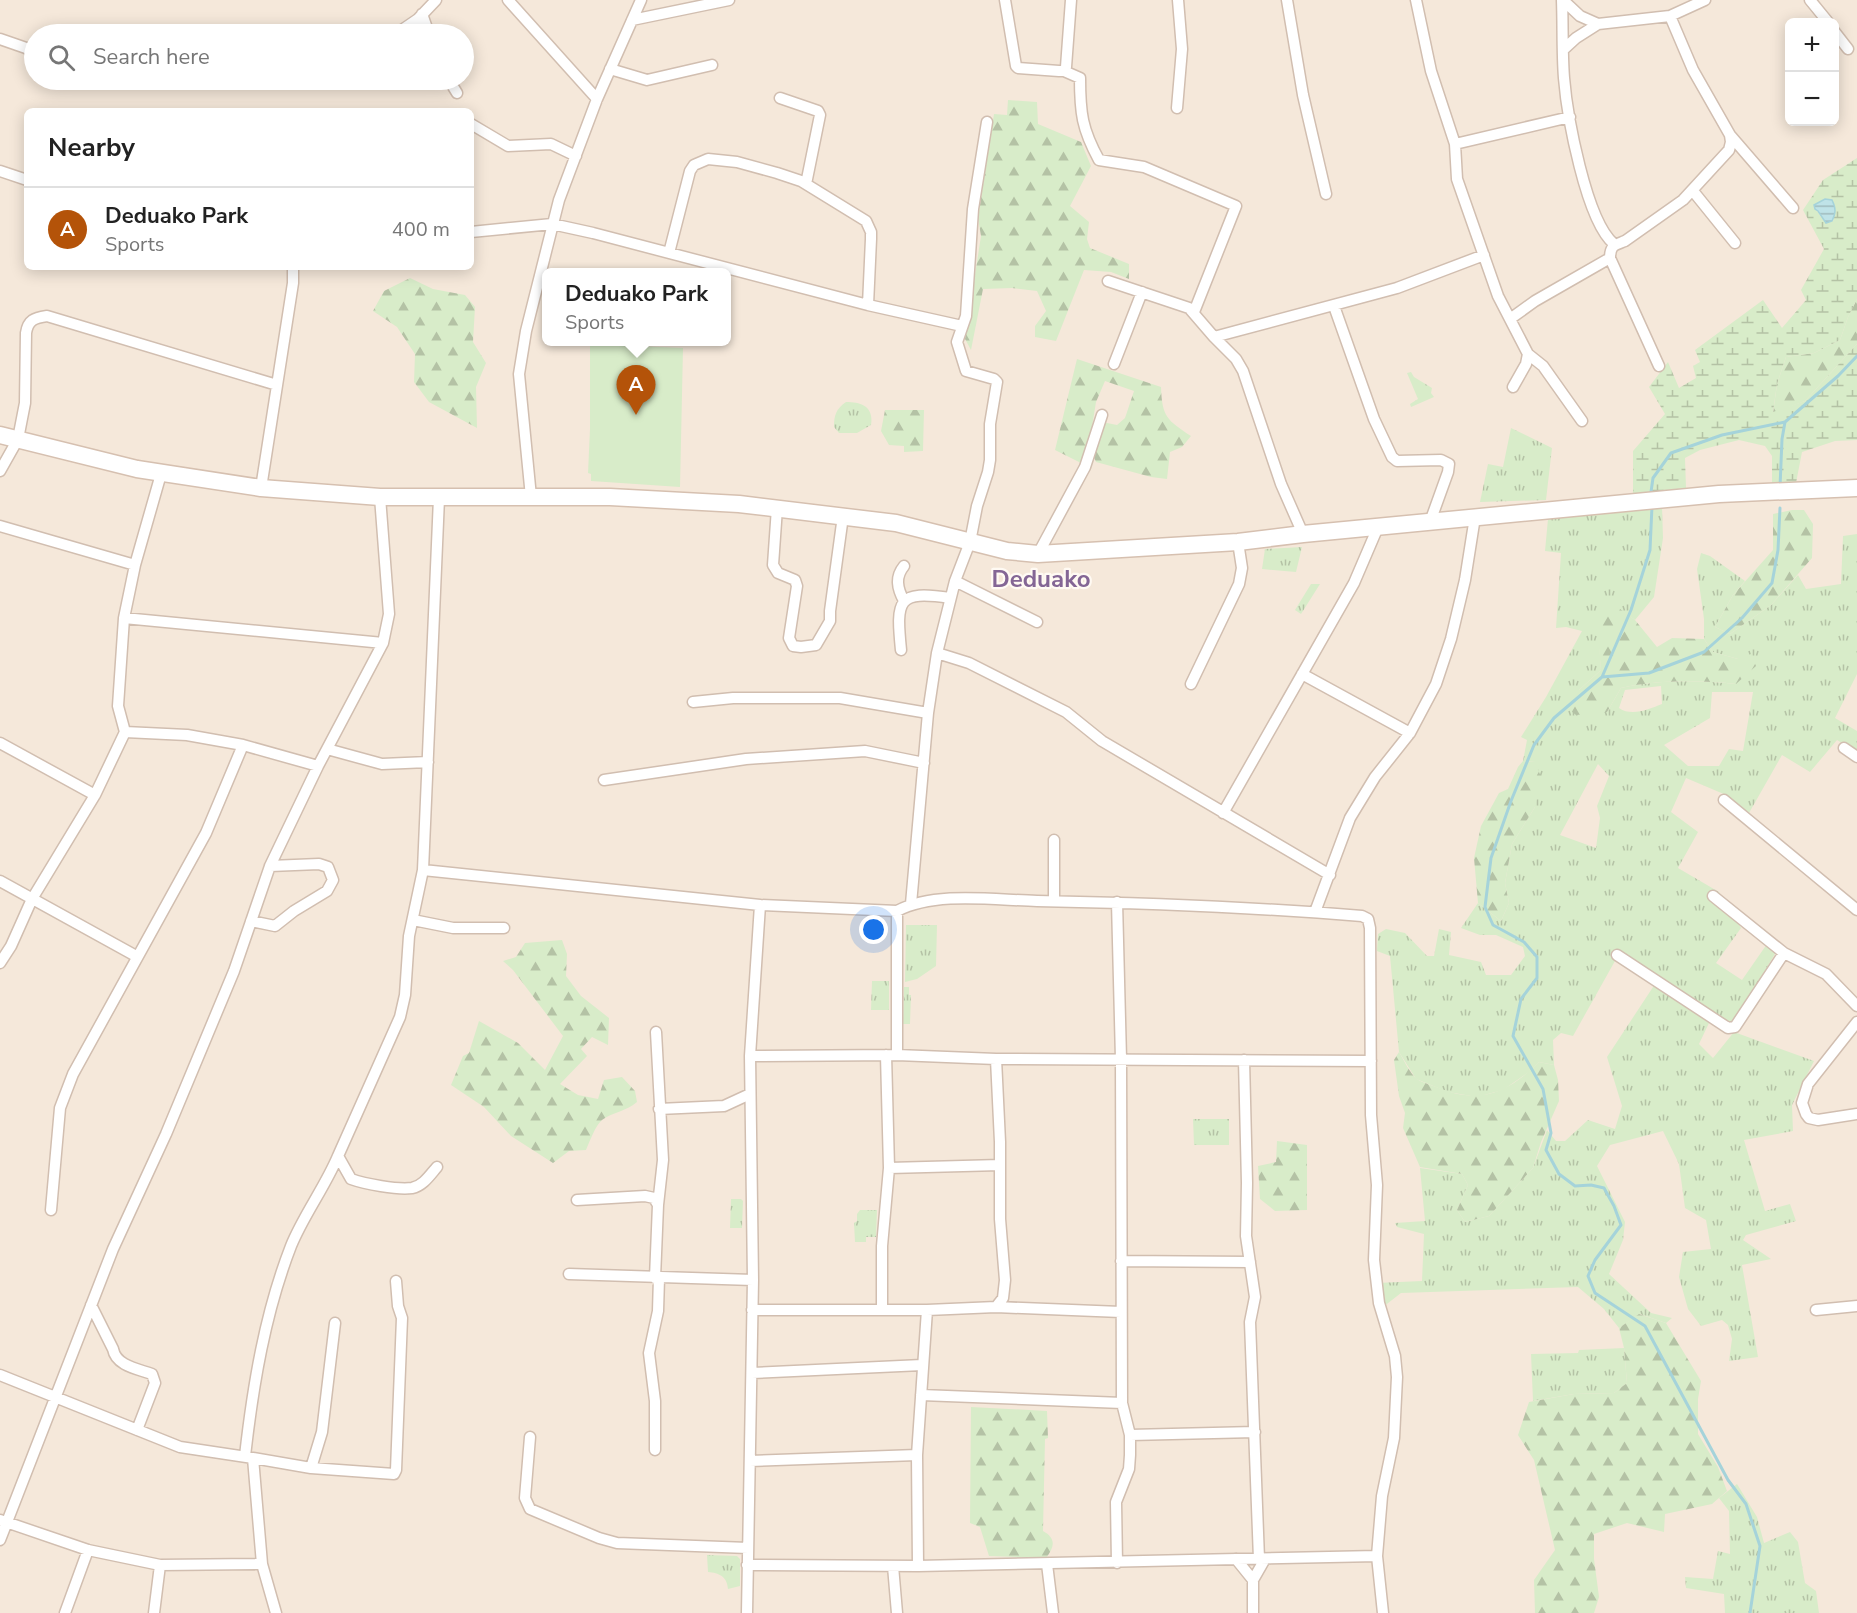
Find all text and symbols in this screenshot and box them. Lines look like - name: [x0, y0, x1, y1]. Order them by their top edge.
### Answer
- map controls: [1785, 18, 1839, 126]
- button: +: [1785, 18, 1839, 72]
- search box: [24, 24, 474, 90]
- icon: search: [45, 41, 78, 74]
- text: Search here: [93, 42, 210, 72]
- button: −: [1785, 72, 1839, 126]
- text: Nearby: [48, 130, 135, 165]
- text: Deduako Park: [105, 201, 248, 231]
- text: A: [60, 216, 75, 243]
- text: 400 m: [392, 216, 450, 243]
- text: Sports: [105, 231, 164, 258]
- popup: [542, 268, 731, 346]
- text: Deduako Park: [565, 279, 708, 309]
- text: Sports: [565, 309, 624, 336]
- pin: A: [616, 366, 656, 415]
- district label: Deduako: [991, 563, 1091, 595]
- your location: [859, 915, 888, 944]

